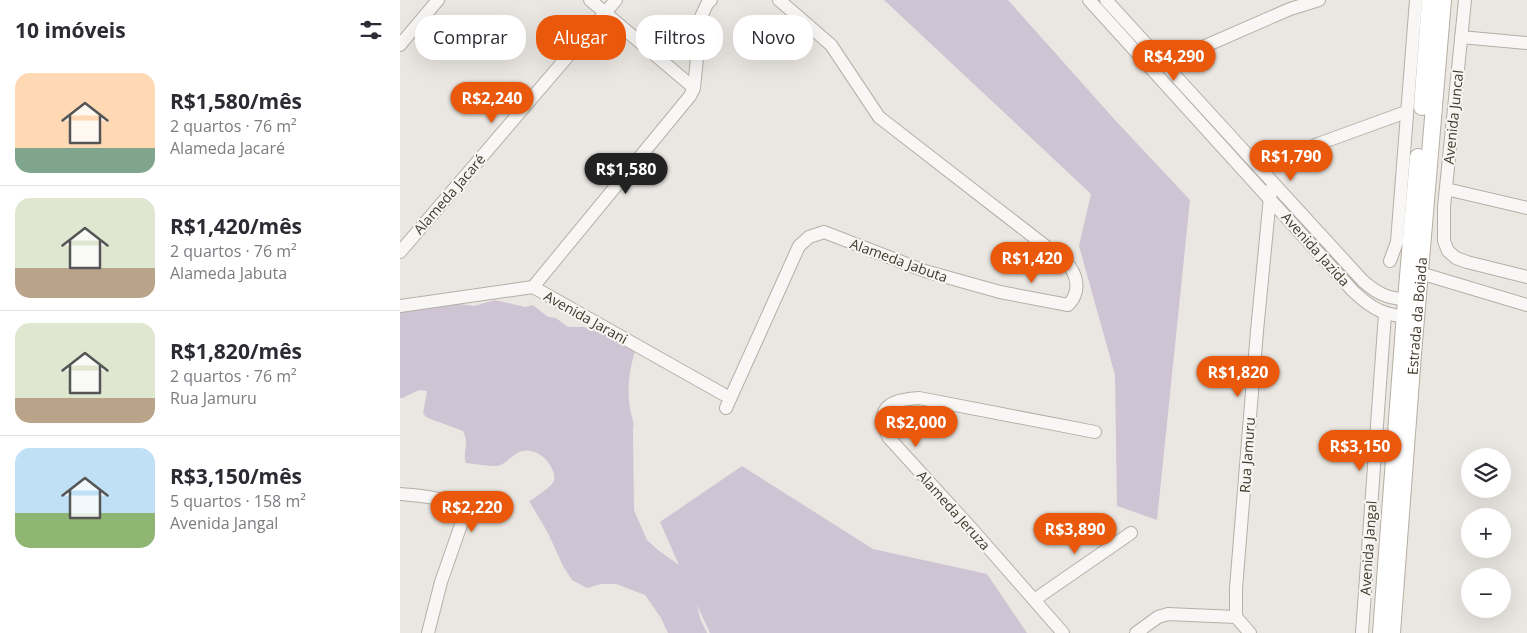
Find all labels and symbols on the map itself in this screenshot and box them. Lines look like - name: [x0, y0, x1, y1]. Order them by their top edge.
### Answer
- pin: R$4,290: [1128, 39, 1220, 82]
- street label: Avenida Juncal: [1439, 69, 1467, 165]
- pin: R$2,240: [446, 82, 538, 124]
- pin: R$1,790: [1245, 140, 1337, 182]
- street label: Alameda Jacaré: [409, 150, 489, 238]
- pin: R$1,580: [580, 152, 672, 195]
- street label: Avenida Jazida: [1278, 208, 1354, 290]
- street label: Alameda Jabuta: [848, 234, 950, 286]
- pin: R$1,420: [986, 242, 1078, 284]
- street label: Estrada da Boiada: [1402, 256, 1431, 376]
- street label: Avenida Jarani: [541, 286, 631, 348]
- pin: R$1,820: [1192, 356, 1284, 398]
- pin: R$2,000: [870, 406, 962, 448]
- street label: Rua Jamuru: [1235, 416, 1259, 494]
- pin: R$3,150: [1314, 430, 1406, 472]
- street label: Alameda Jeruza: [913, 466, 995, 554]
- pin: R$2,220: [426, 490, 518, 533]
- street label: Avenida Jangal: [1355, 500, 1381, 596]
- pin: R$3,890: [1029, 512, 1121, 555]

